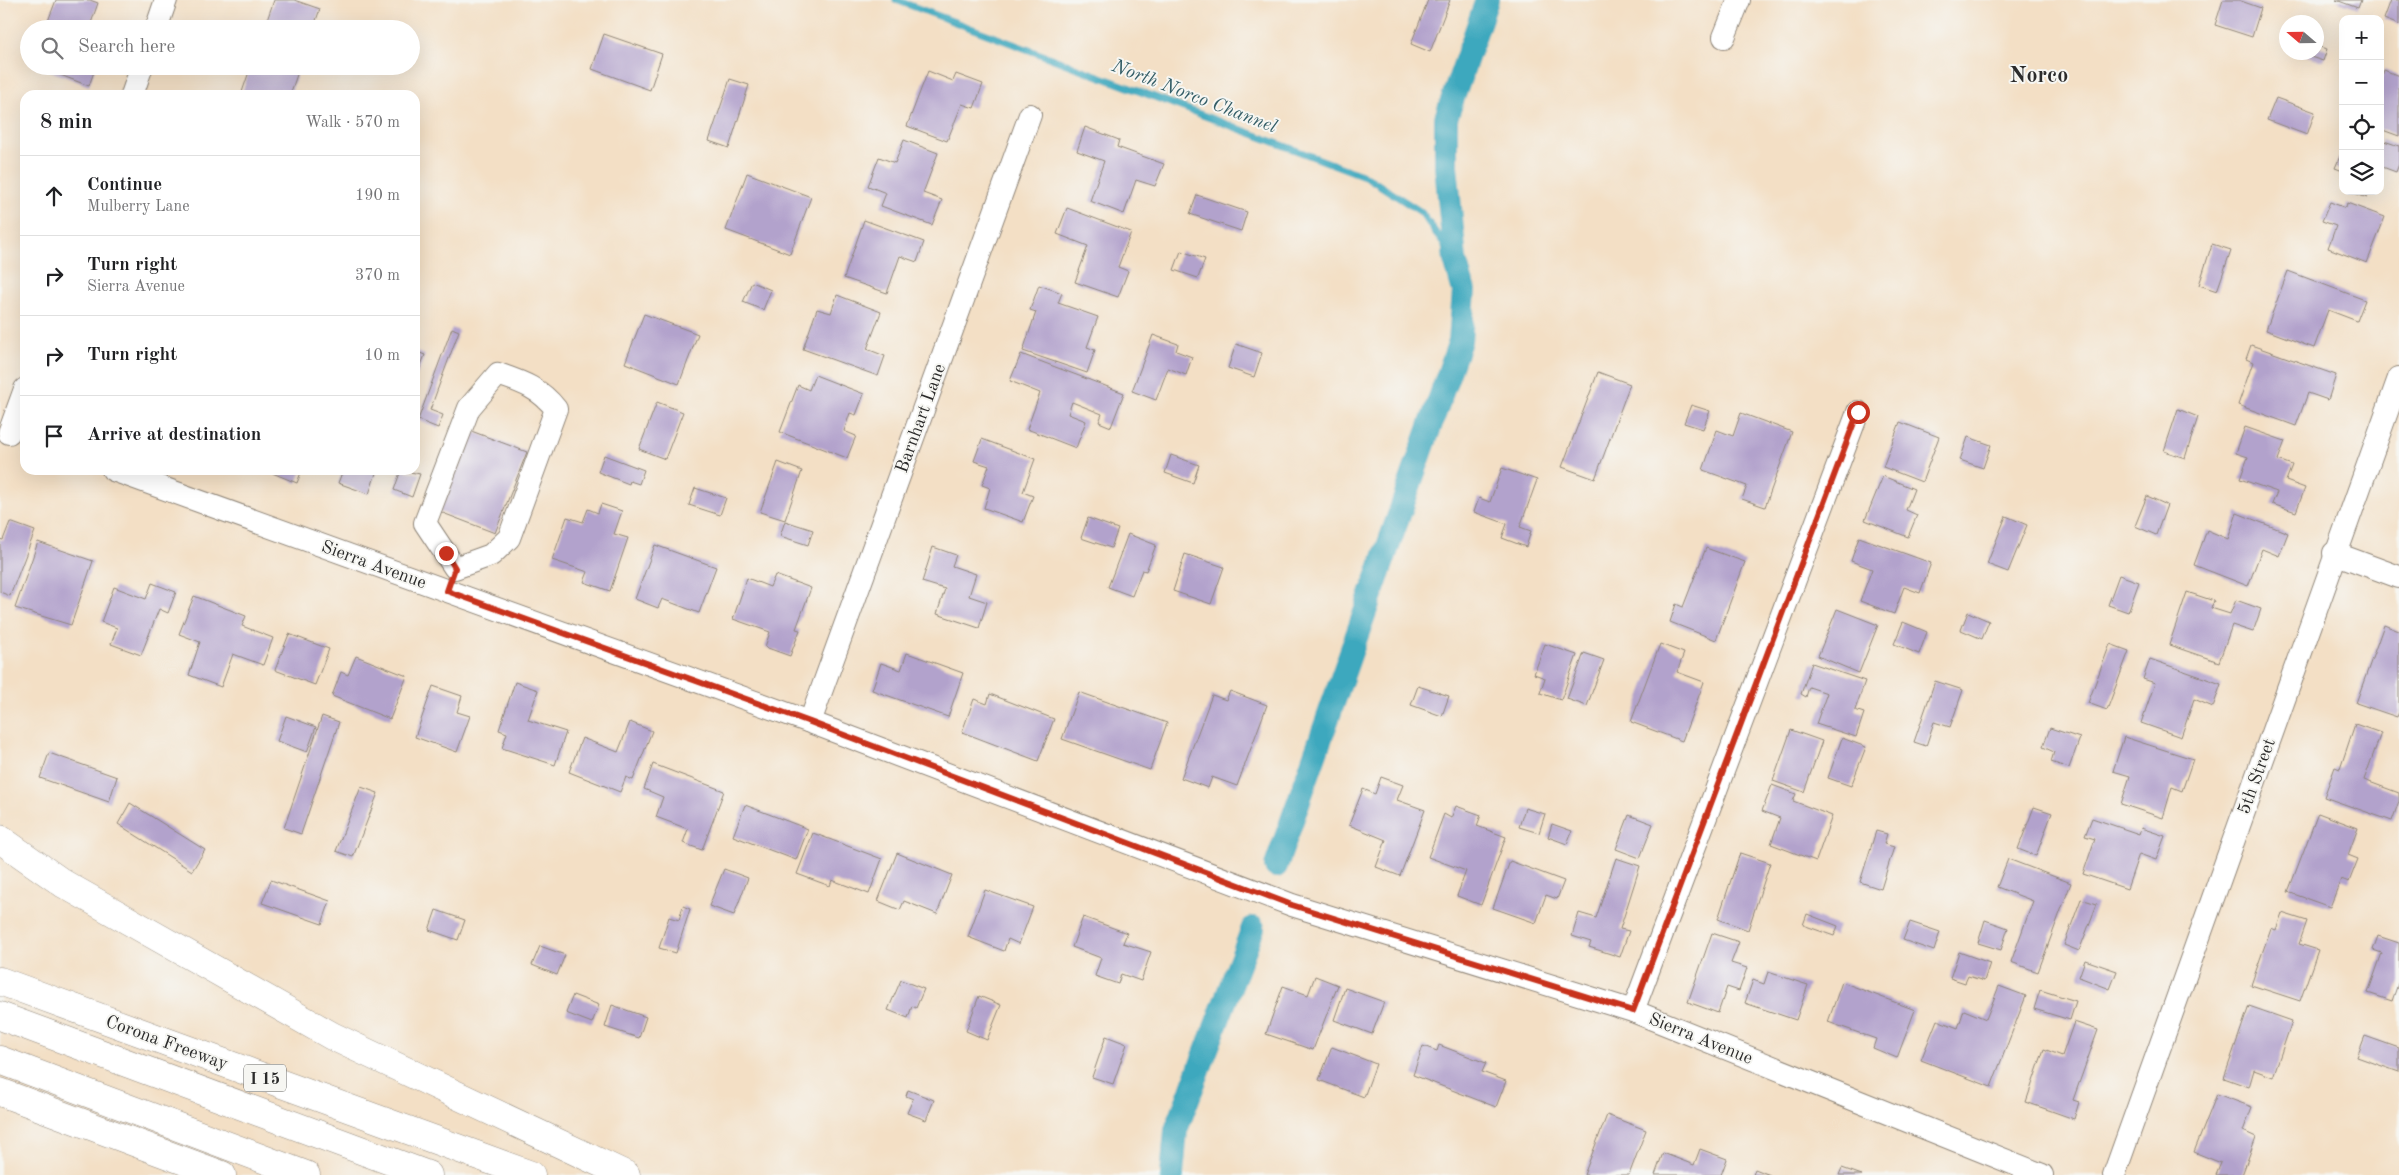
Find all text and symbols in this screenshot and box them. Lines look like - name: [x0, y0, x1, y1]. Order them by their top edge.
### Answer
- north arrow: [2279, 15, 2324, 60]
- map controls: [2339, 15, 2384, 195]
- button: +: [2339, 15, 2384, 60]
- search box: [20, 20, 420, 75]
- icon: search: [38, 34, 66, 62]
- text: Search here: [78, 38, 175, 57]
- water label: North Norco Channel: [1108, 57, 1280, 138]
- button: −: [2339, 60, 2384, 105]
- district label: Norco: [2010, 65, 2068, 87]
- button: locate: [2339, 105, 2384, 150]
- text: 8 min: [40, 112, 93, 133]
- text: Walk · 570 m: [305, 115, 400, 131]
- button: layers: [2339, 150, 2384, 195]
- text: Continue: [87, 176, 162, 195]
- icon: ahead: [40, 182, 68, 210]
- text: 190 m: [355, 188, 400, 204]
- text: Mulberry Lane: [87, 199, 190, 215]
- text: Turn right: [87, 256, 177, 275]
- icon: right: [40, 262, 68, 290]
- text: 370 m: [355, 268, 400, 284]
- text: Sierra Avenue: [87, 279, 185, 295]
- icon: right: [40, 342, 68, 370]
- text: Turn right: [87, 346, 177, 365]
- text: 10 m: [364, 348, 400, 364]
- street label: Barnhart Lane: [893, 361, 949, 475]
- route start: [1847, 401, 1870, 424]
- icon: arrive: [40, 422, 68, 450]
- text: Arrive at destination: [87, 426, 261, 445]
- street label: Sierra Avenue: [319, 538, 429, 592]
- route end: [435, 542, 458, 565]
- street label: 5th Street: [2235, 736, 2279, 817]
- street label: Sierra Avenue: [1646, 1010, 1755, 1068]
- street label: Corona Freeway: [103, 1012, 231, 1074]
- road number: I 15: [244, 1064, 286, 1092]

